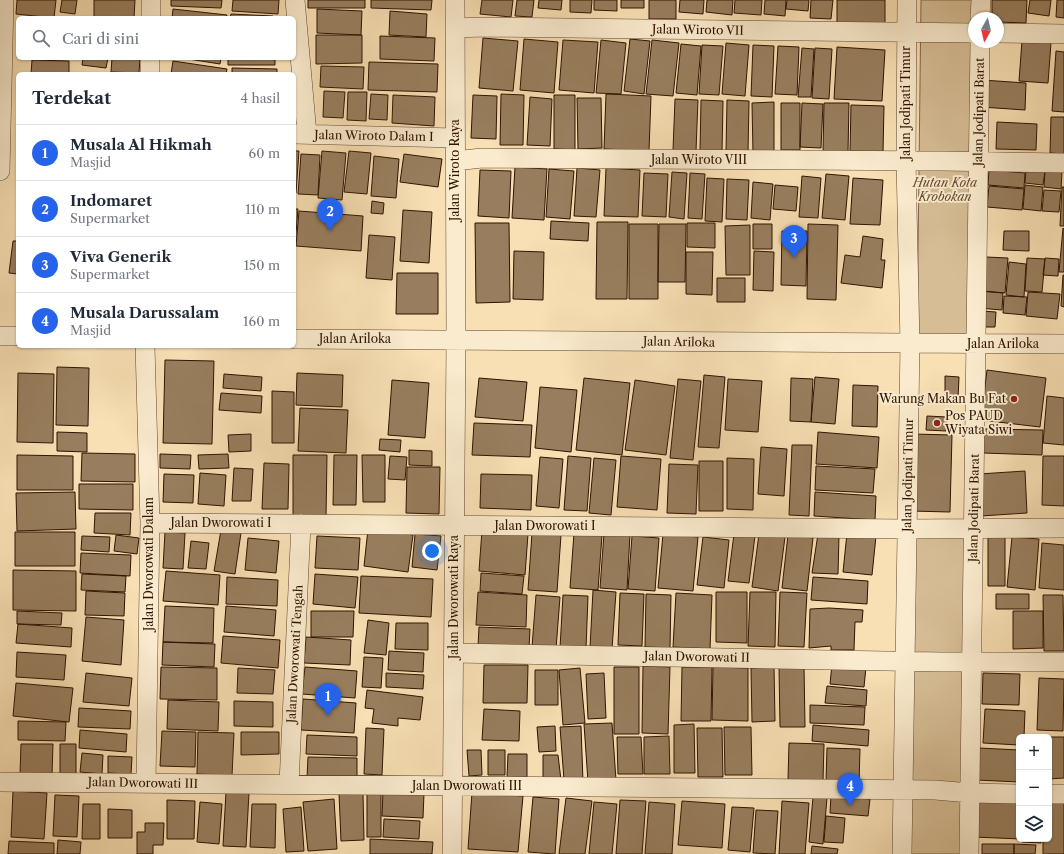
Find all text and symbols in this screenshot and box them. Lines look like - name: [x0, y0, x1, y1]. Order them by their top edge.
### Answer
- north arrow: [968, 12, 1004, 48]
- search box: [16, 16, 296, 60]
- street label: Jalan Wiroto VII: [650, 21, 744, 38]
- icon: search: [30, 27, 52, 49]
- text: Cari di sini: [62, 29, 139, 48]
- street label: Jalan Jodipati Timur: [898, 46, 913, 162]
- street label: Jalan Jodipati Barat: [970, 57, 987, 168]
- text: Terdekat: [32, 88, 111, 108]
- text: 4 hasil: [241, 90, 280, 106]
- street label: Jalan Wiroto Raya: [447, 118, 462, 223]
- street label: Jalan Wiroto Dalam I: [312, 127, 434, 144]
- text: Musala Al Hikmah: [70, 135, 212, 154]
- text: 1: [42, 145, 48, 161]
- text: 60 m: [249, 145, 280, 161]
- street label: Jalan Wiroto VIII: [649, 152, 747, 167]
- text: Masjid: [70, 154, 111, 170]
- park label: Hutan Kota Krobokan: [912, 175, 977, 204]
- text: Indomaret: [70, 191, 152, 210]
- pin: 2: [317, 198, 343, 231]
- text: 2: [41, 201, 49, 217]
- text: 110 m: [245, 201, 280, 217]
- text: Supermarket: [70, 210, 150, 226]
- pin: 3: [781, 225, 807, 258]
- text: Viva Generik: [70, 247, 171, 266]
- text: 3: [41, 257, 49, 273]
- text: 150 m: [244, 257, 280, 273]
- text: Supermarket: [70, 266, 150, 282]
- text: Musala Darussalam: [70, 303, 219, 322]
- text: 4: [41, 313, 49, 329]
- text: 160 m: [243, 313, 280, 329]
- text: Masjid: [70, 322, 111, 338]
- street label: Jalan Ariloka: [317, 331, 392, 346]
- street label: Jalan Ariloka: [641, 333, 716, 350]
- street label: Jalan Ariloka: [965, 336, 1040, 351]
- place label: Warung Makan Bu Fat: [878, 391, 1007, 406]
- marker: Warung Makan Bu Fat: [1009, 394, 1019, 404]
- place label: Pos PAUD Wiyata Siwi: [944, 408, 1013, 437]
- street label: Jalan Jodipati Timur: [899, 418, 916, 534]
- marker: Pos PAUD Wiyata Siwi: [932, 418, 942, 428]
- street label: Jalan Jodipati Barat: [965, 453, 982, 564]
- street label: Jalan Dworowati Dalam: [141, 497, 156, 633]
- street label: Jalan Dworowati I: [168, 515, 272, 530]
- street label: Jalan Dworowati I: [492, 518, 596, 533]
- street label: Jalan Dworowati Raya: [446, 534, 461, 661]
- your location: [422, 541, 442, 561]
- street label: Jalan Dworowati Tengah: [283, 584, 306, 726]
- street label: Jalan Dworowati II: [642, 648, 750, 665]
- pin: 1: [315, 683, 341, 716]
- map controls: [1016, 734, 1052, 842]
- button: +: [1016, 734, 1052, 770]
- button: −: [1016, 770, 1052, 806]
- pin: 4: [837, 773, 863, 806]
- street label: Jalan Dworowati III: [86, 774, 198, 791]
- street label: Jalan Dworowati III: [410, 778, 522, 793]
- button: layers: [1016, 806, 1052, 842]

